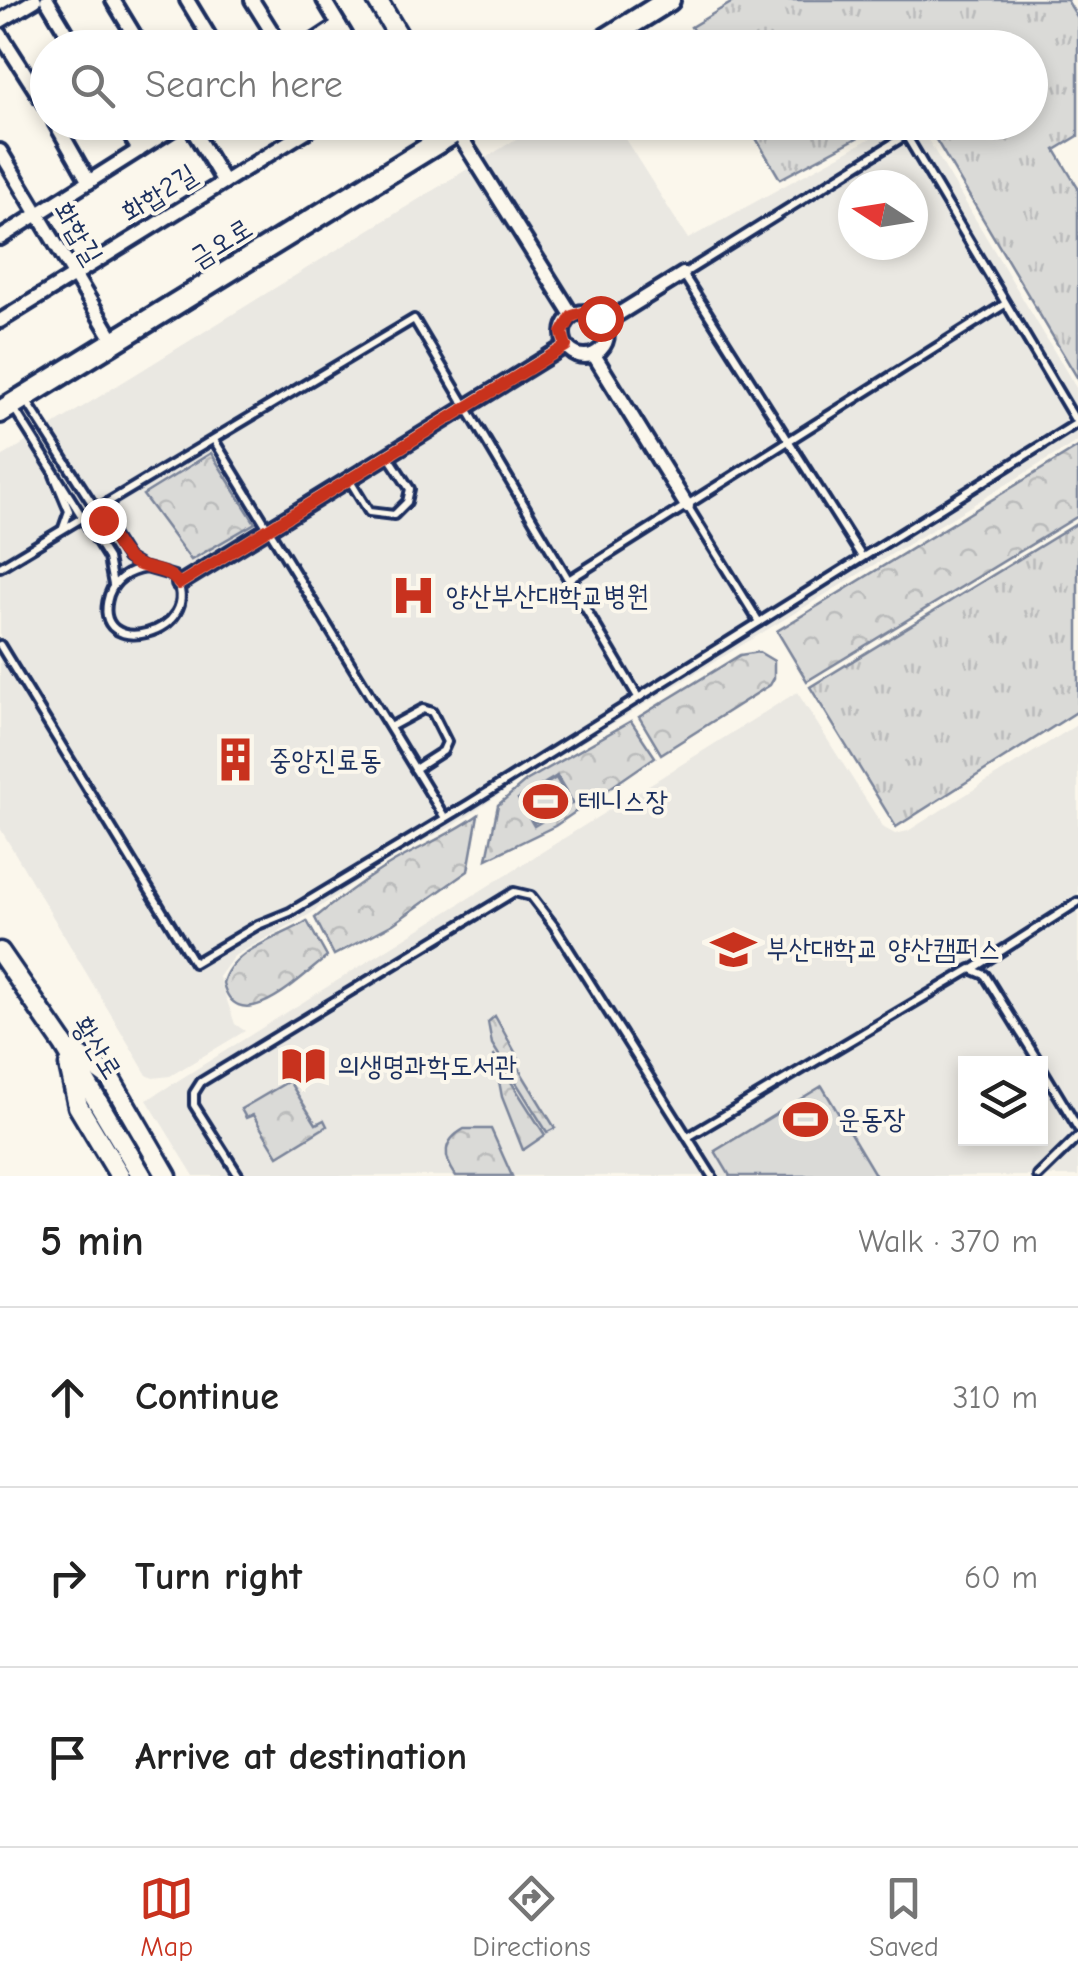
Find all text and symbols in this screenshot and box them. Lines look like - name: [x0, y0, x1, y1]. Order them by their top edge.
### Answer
- search box: [30, 30, 1048, 140]
- icon: search: [65, 58, 120, 113]
- text: Search here: [145, 63, 343, 107]
- street label: 화합2길: [116, 158, 202, 228]
- north arrow: [838, 170, 928, 260]
- street label: 화합길: [47, 196, 109, 270]
- street label: 금오로: [184, 212, 258, 274]
- route start: [578, 296, 624, 342]
- route end: [81, 498, 127, 544]
- hospital icon: 양산부산대학교병원: [389, 572, 437, 620]
- place label: 양산부산대학교병원: [446, 580, 649, 612]
- building icon: 중앙진료동: [212, 736, 260, 784]
- place label: 중앙진료동: [269, 744, 382, 776]
- sports icon: 테니스장: [521, 777, 569, 825]
- place label: 테니스장: [578, 785, 669, 817]
- school or university icon: 부산대학교 양산캠퍼스: [709, 925, 757, 973]
- place label: 부산대학교 양산캠퍼스: [766, 933, 1001, 965]
- street label: 황산로: [66, 1011, 128, 1085]
- library icon: 의생명과학도서관: [280, 1042, 328, 1090]
- place label: 의생명과학도서관: [337, 1050, 517, 1082]
- map controls: [958, 1056, 1048, 1146]
- button: layers: [958, 1056, 1048, 1146]
- sports icon: 운동장: [781, 1095, 829, 1143]
- place label: 운동장: [838, 1103, 906, 1135]
- text: 5 min: [40, 1217, 144, 1266]
- text: Walk · 370 m: [858, 1223, 1038, 1260]
- icon: ahead: [40, 1370, 95, 1425]
- text: Continue: [135, 1375, 279, 1419]
- text: 310 m: [952, 1379, 1038, 1416]
- icon: right: [40, 1550, 95, 1605]
- text: Turn right: [135, 1555, 302, 1599]
- text: 60 m: [964, 1559, 1038, 1596]
- icon: arrive: [40, 1730, 95, 1785]
- text: Arrive at destination: [135, 1735, 467, 1779]
- tab: Map: [139, 1871, 194, 1963]
- tab: Directions: [472, 1871, 591, 1963]
- tab: Saved: [869, 1871, 939, 1963]

